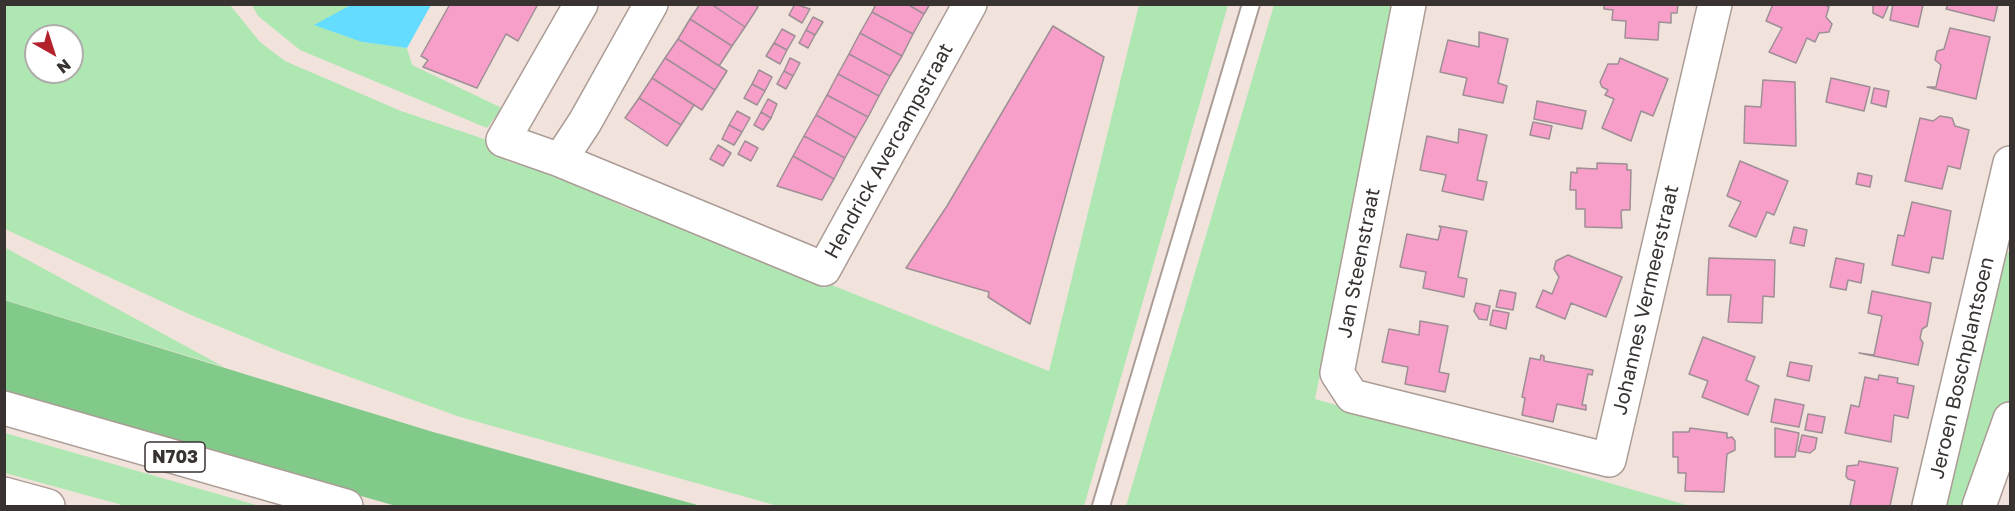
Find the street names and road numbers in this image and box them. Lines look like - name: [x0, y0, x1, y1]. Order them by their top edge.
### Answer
- street label: Hendrick Avercampstraat: [820, 39, 958, 263]
- street label: Johannes Vermeerstraat: [1608, 183, 1684, 417]
- street label: Jan Steenstraat: [1333, 186, 1385, 340]
- street label: Jeroen Boschplantsoen: [1925, 255, 1999, 481]
- road number: N703: [145, 442, 205, 472]

